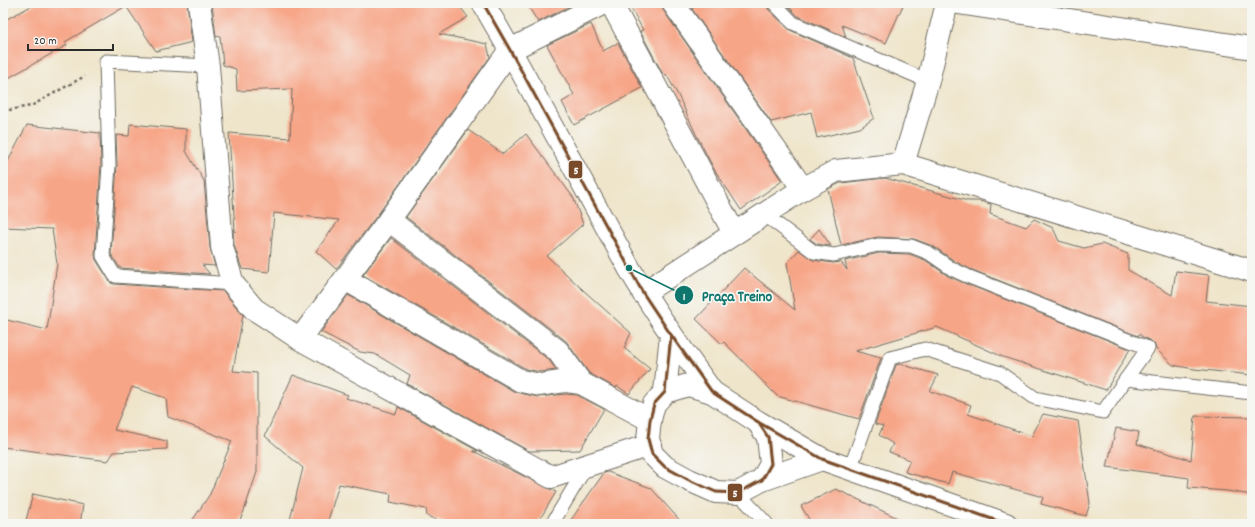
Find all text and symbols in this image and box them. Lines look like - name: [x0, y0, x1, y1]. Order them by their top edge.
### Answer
- scale bar: [28, 26, 113, 52]
- text: 20 m: [34, 33, 57, 50]
- line badge: 5: [568, 160, 583, 179]
- text: 5: [573, 164, 579, 180]
- callout: Praça Treino: [674, 282, 780, 309]
- text: Praça Treino: [702, 287, 773, 309]
- text: 1: [683, 289, 686, 306]
- line badge: 5: [727, 483, 743, 502]
- text: 5: [732, 487, 738, 503]

